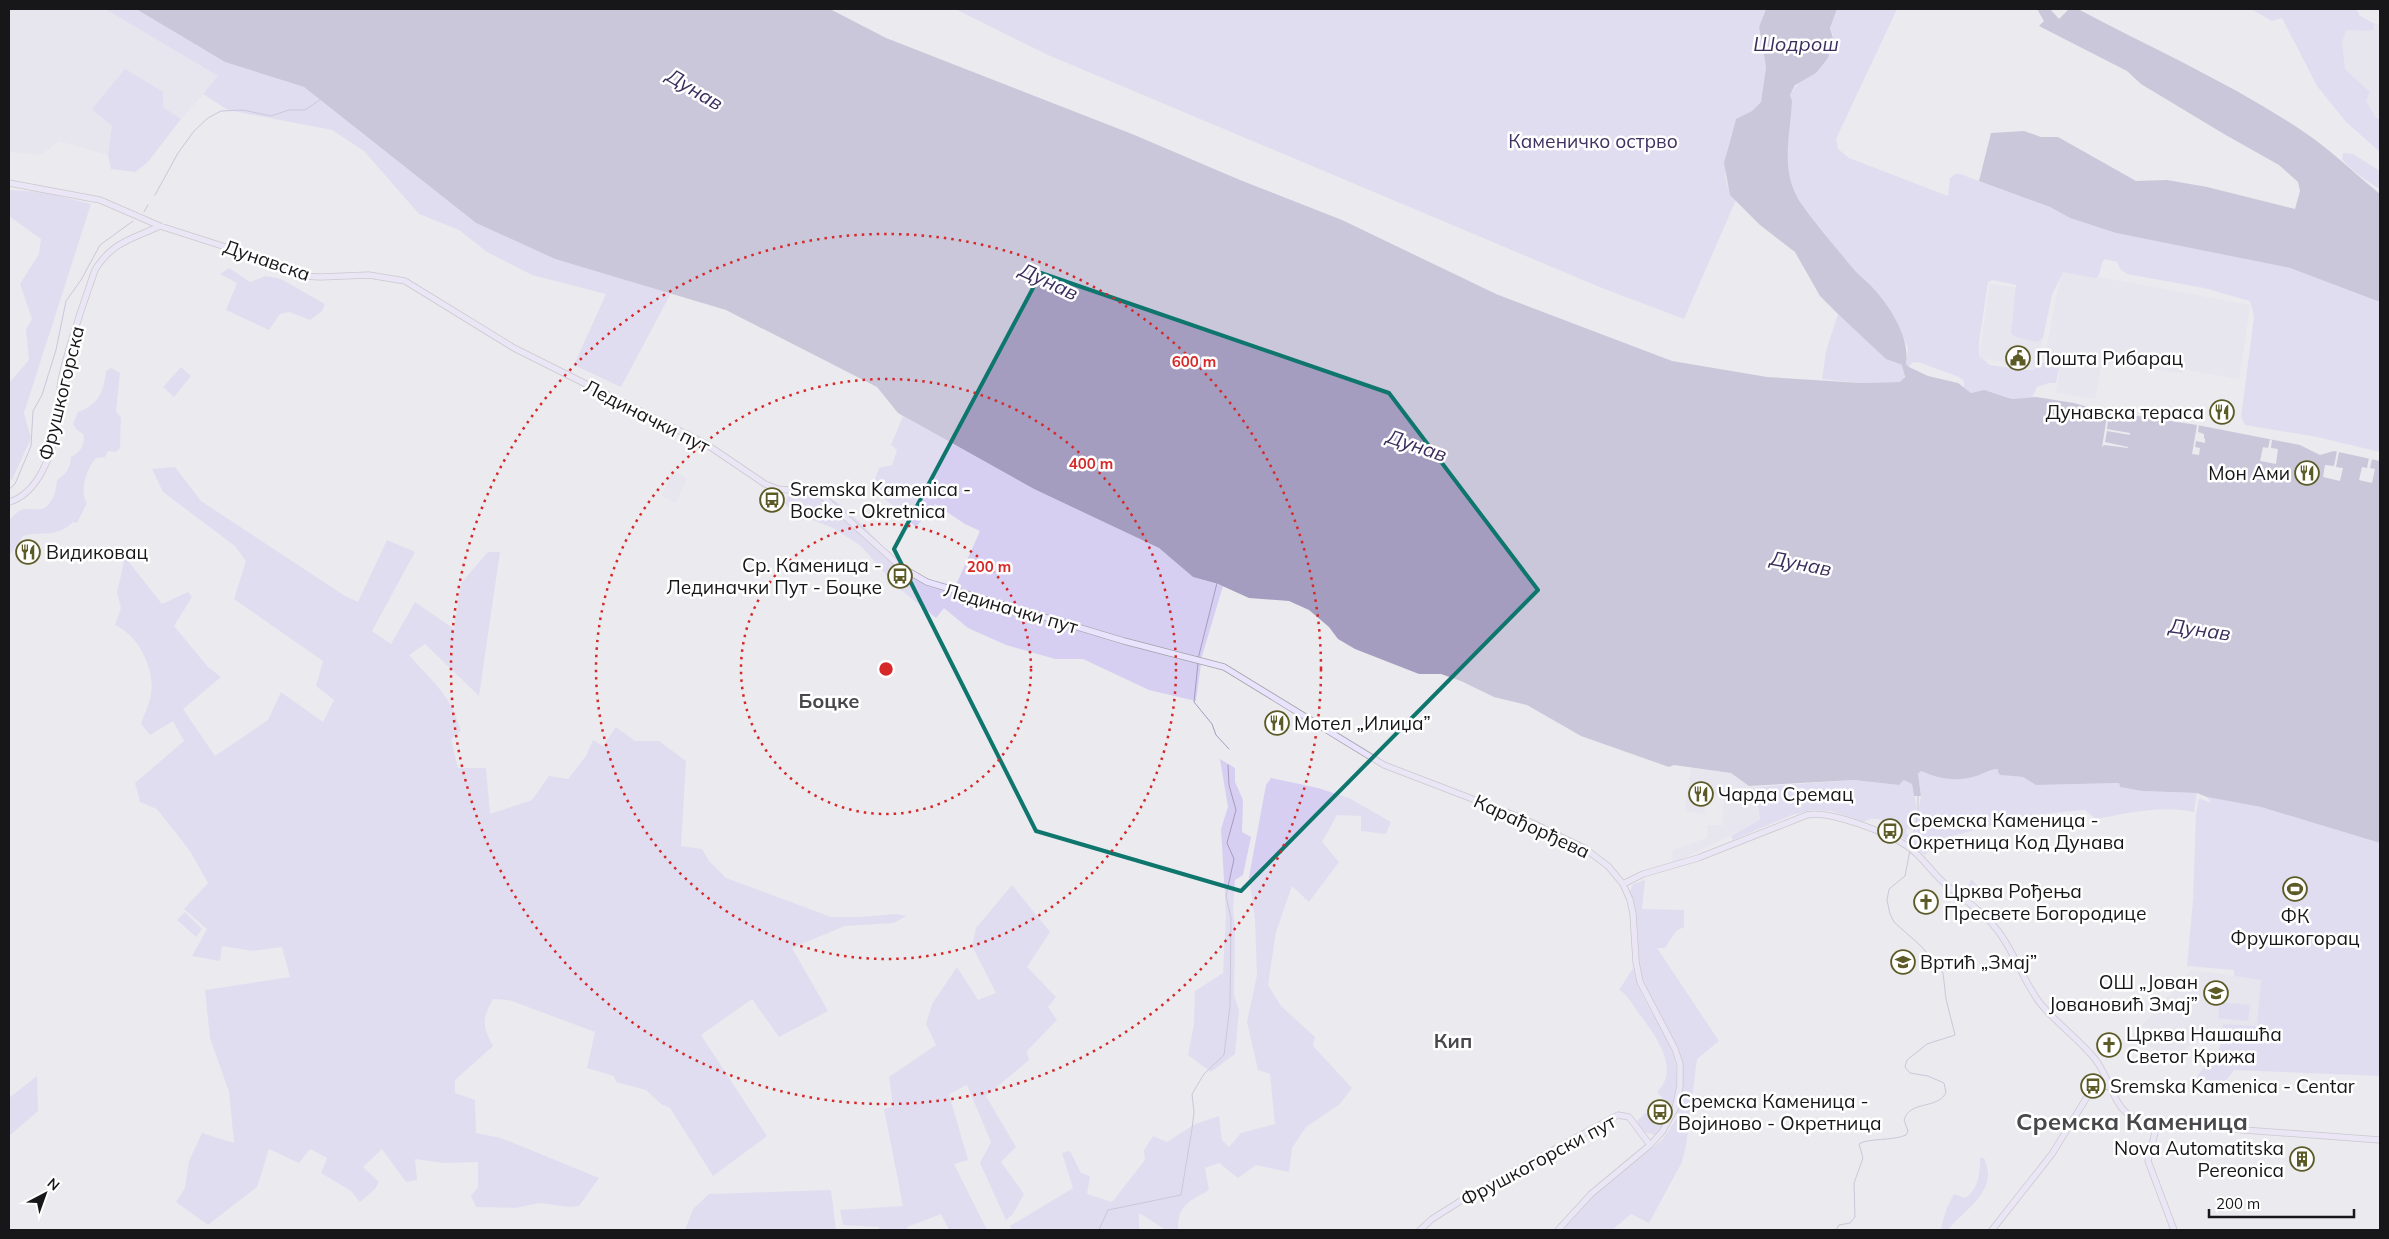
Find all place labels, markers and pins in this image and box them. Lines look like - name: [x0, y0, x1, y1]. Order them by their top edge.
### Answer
- public building icon: Пошта Рибарац: [2005, 345, 2031, 371]
- place label: Пошта Рибарац: [2036, 346, 2184, 370]
- restaurant icon: Дунавска тераса: [2209, 399, 2235, 425]
- place label: Дунавска тераса: [2045, 400, 2204, 424]
- restaurant icon: Мон Ами: [2294, 460, 2320, 486]
- place label: Мон Ами: [2208, 461, 2290, 485]
- place label: Sremska Kamenica - Bocke - Okretnica: [790, 477, 971, 523]
- bus stop icon: Sremska Kamenica - Bocke - Okretnica: [759, 487, 785, 513]
- restaurant icon: Видиковац: [15, 539, 41, 565]
- place label: Видиковац: [46, 540, 149, 564]
- place label: Ср. Каменица - Лединачки Пут - Боцке: [666, 553, 882, 599]
- bus stop icon: Ср. Каменица - Лединачки Пут - Боцке: [887, 563, 913, 589]
- centre of rings: [877, 660, 895, 678]
- restaurant icon: Мотел „Илиџа”: [1264, 710, 1290, 736]
- place label: Мотел „Илиџа”: [1294, 711, 1431, 735]
- restaurant icon: Чарда Сремац: [1688, 781, 1714, 807]
- place label: Чарда Сремац: [1718, 782, 1854, 806]
- place label: Сремска Каменица - Окретница Код Дунава: [1908, 808, 2125, 854]
- bus stop icon: Сремска Каменица - Окретница Код Дунава: [1877, 818, 1903, 844]
- sports icon: ФК Фрушкогорац: [2282, 876, 2308, 902]
- place label: Црква Рођења Пресвете Богородице: [1944, 879, 2147, 925]
- church icon: Црква Рођења Пресвете Богородице: [1913, 889, 1939, 915]
- place label: ФК Фрушкогорац: [2230, 904, 2360, 950]
- school or university icon: Вртић „Змај”: [1890, 949, 1916, 975]
- place label: Вртић „Змај”: [1920, 950, 2037, 974]
- place label: ОШ „Јован Јовановић Змај”: [2049, 970, 2198, 1016]
- school or university icon: ОШ „Јован Јовановић Змај”: [2203, 980, 2229, 1006]
- place label: Црква Нашашћа Светог Крижа: [2126, 1022, 2282, 1068]
- church icon: Црква Нашашћа Светог Крижа: [2096, 1032, 2122, 1058]
- bus stop icon: Sremska Kamenica - Centar: [2080, 1073, 2106, 1099]
- place label: Sremska Kamenica - Centar: [2110, 1074, 2355, 1098]
- place label: Сремска Каменица - Војиново - Окретница: [1678, 1089, 1882, 1135]
- bus stop icon: Сремска Каменица - Војиново - Окретница: [1647, 1099, 1673, 1125]
- place label: Nova Automatitska Pereonica: [2114, 1136, 2284, 1182]
- building icon: Nova Automatitska Pereonica: [2289, 1146, 2315, 1172]

